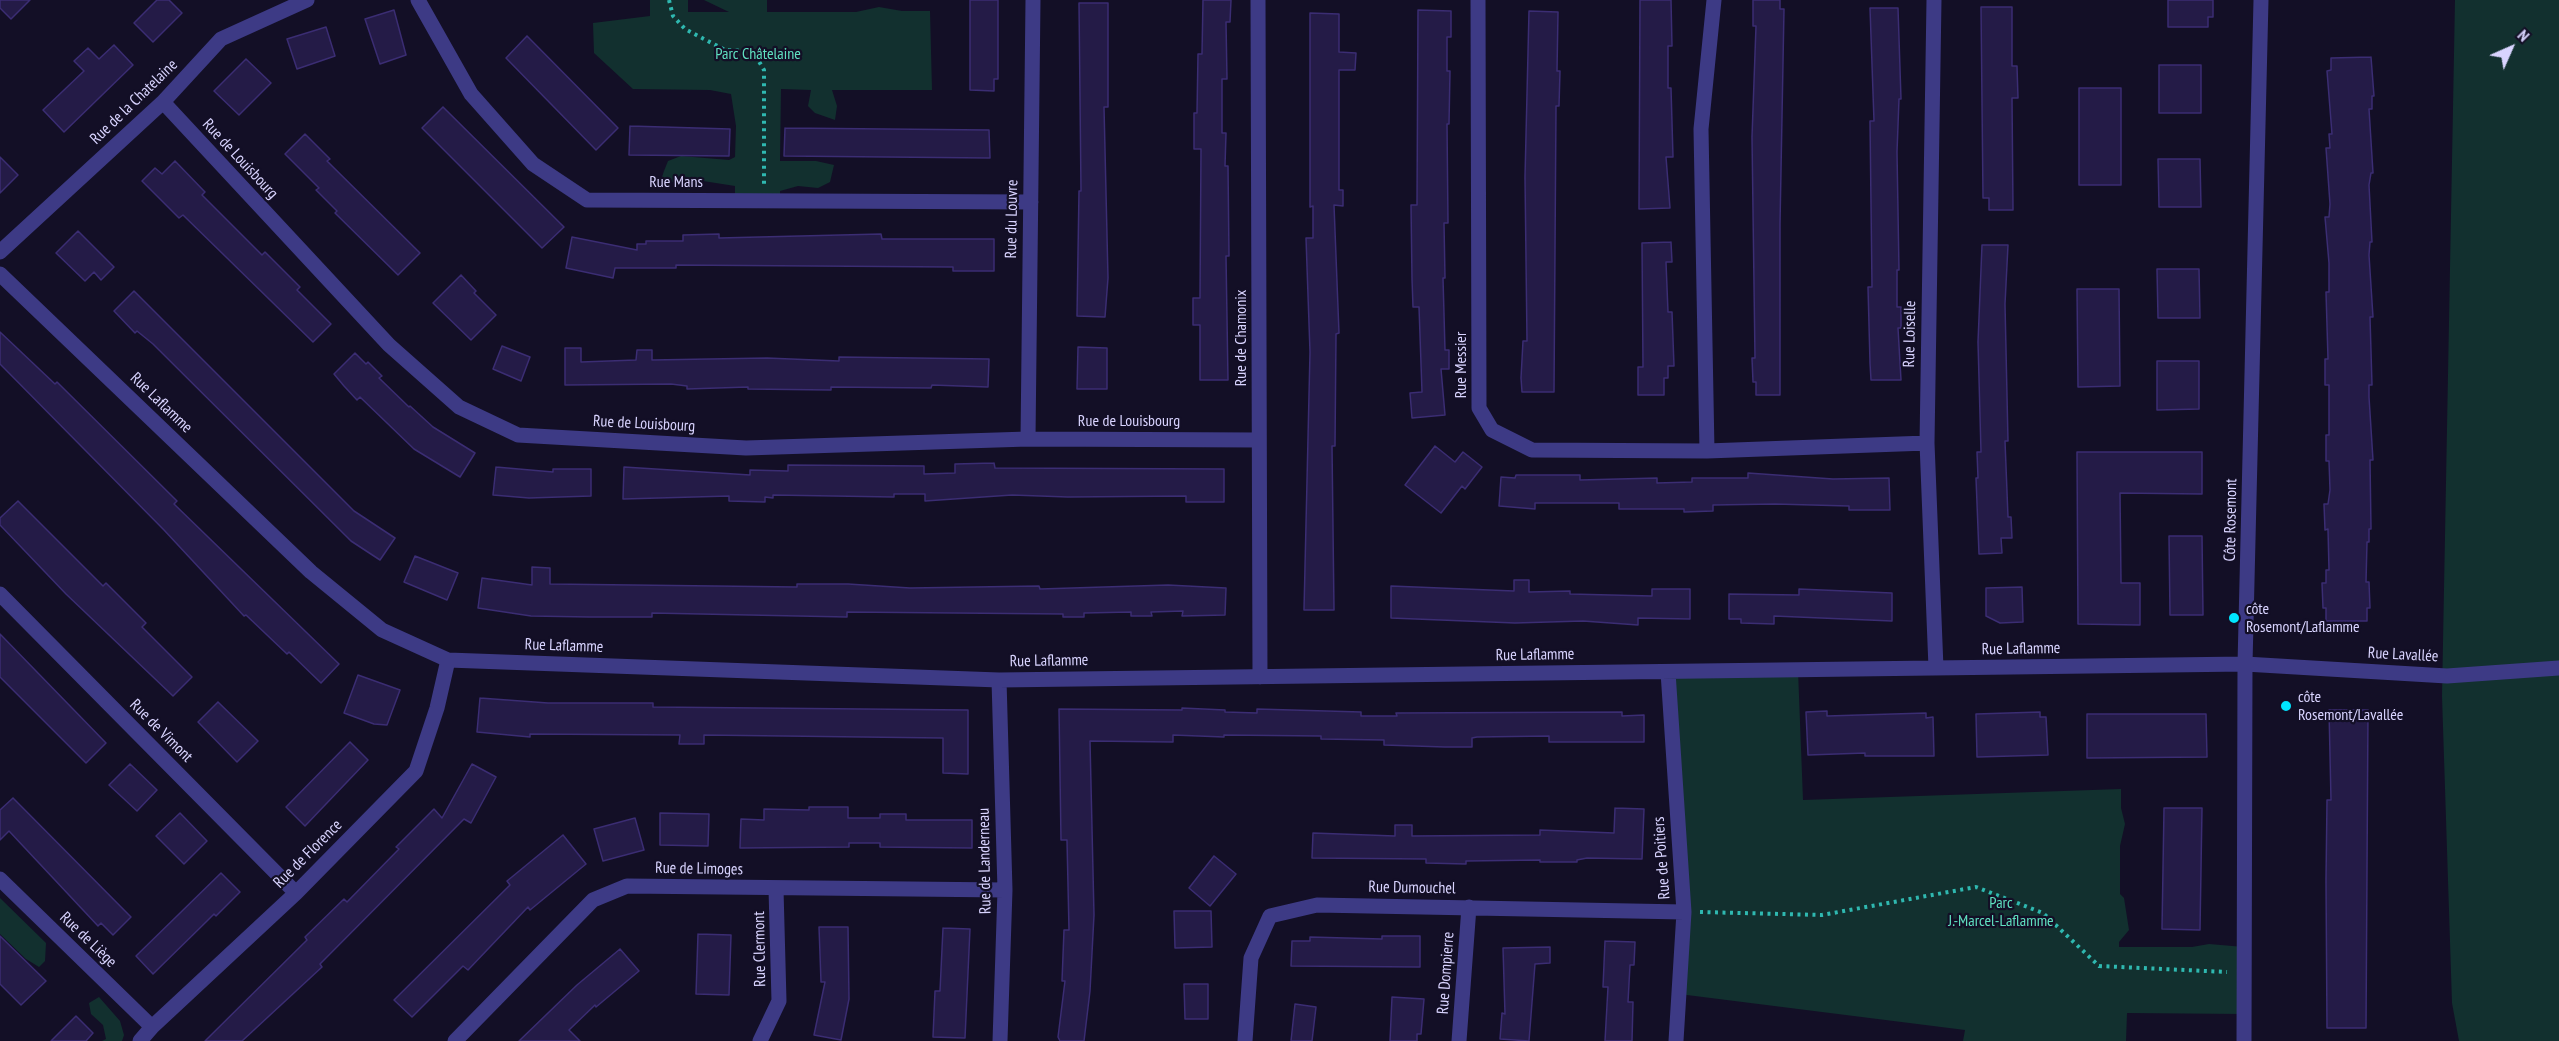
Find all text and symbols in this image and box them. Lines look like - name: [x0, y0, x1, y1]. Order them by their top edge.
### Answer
- north arrow: [2481, 18, 2541, 78]
- text: N: [2514, 25, 2534, 45]
- park label: Parc Châtelaine: [715, 44, 801, 64]
- street label: Rue de la Chatelaine: [86, 56, 182, 148]
- street label: Rue de Louisbourg: [198, 115, 282, 203]
- street label: Rue Mans: [649, 172, 703, 192]
- street label: Rue du Louvre: [1002, 179, 1022, 259]
- street label: Rue de Chamonix: [1231, 290, 1251, 386]
- street label: Rue Loiselle: [1900, 300, 1920, 368]
- street label: Rue Messier: [1451, 332, 1471, 398]
- street label: Rue Laflamme: [126, 369, 196, 437]
- street label: Rue de Louisbourg: [1078, 411, 1180, 431]
- street label: Rue de Louisbourg: [592, 412, 696, 436]
- street label: Côte Rosemont: [2221, 478, 2241, 562]
- place label: côte Rosemont/Laflamme: [2246, 599, 2360, 637]
- marker: côte Rosemont/Laflamme: [2227, 611, 2241, 625]
- street label: Rue Laflamme: [524, 635, 604, 657]
- street label: Rue Laflamme: [1981, 639, 2061, 659]
- street label: Rue Lavallée: [2367, 644, 2439, 666]
- street label: Rue Laflamme: [1495, 645, 1575, 665]
- street label: Rue Laflamme: [1009, 651, 1089, 671]
- place label: côte Rosemont/Lavallée: [2298, 687, 2403, 725]
- street label: Rue de Vimont: [126, 696, 196, 766]
- marker: côte Rosemont/Lavallée: [2279, 699, 2293, 713]
- street label: Rue de Landerneau: [974, 808, 996, 914]
- street label: Rue de Florence: [270, 816, 346, 892]
- street label: Rue de Poitiers: [1650, 816, 1674, 900]
- street label: Rue de Limoges: [655, 859, 743, 879]
- street label: Rue Dumouchel: [1368, 878, 1456, 898]
- park label: Parc J.-Marcel-Laflamme: [1948, 893, 2054, 931]
- street label: Rue de Liège: [56, 908, 120, 972]
- street label: Rue Clermont: [750, 911, 770, 987]
- street label: Rue Dompierre: [1434, 931, 1458, 1015]

